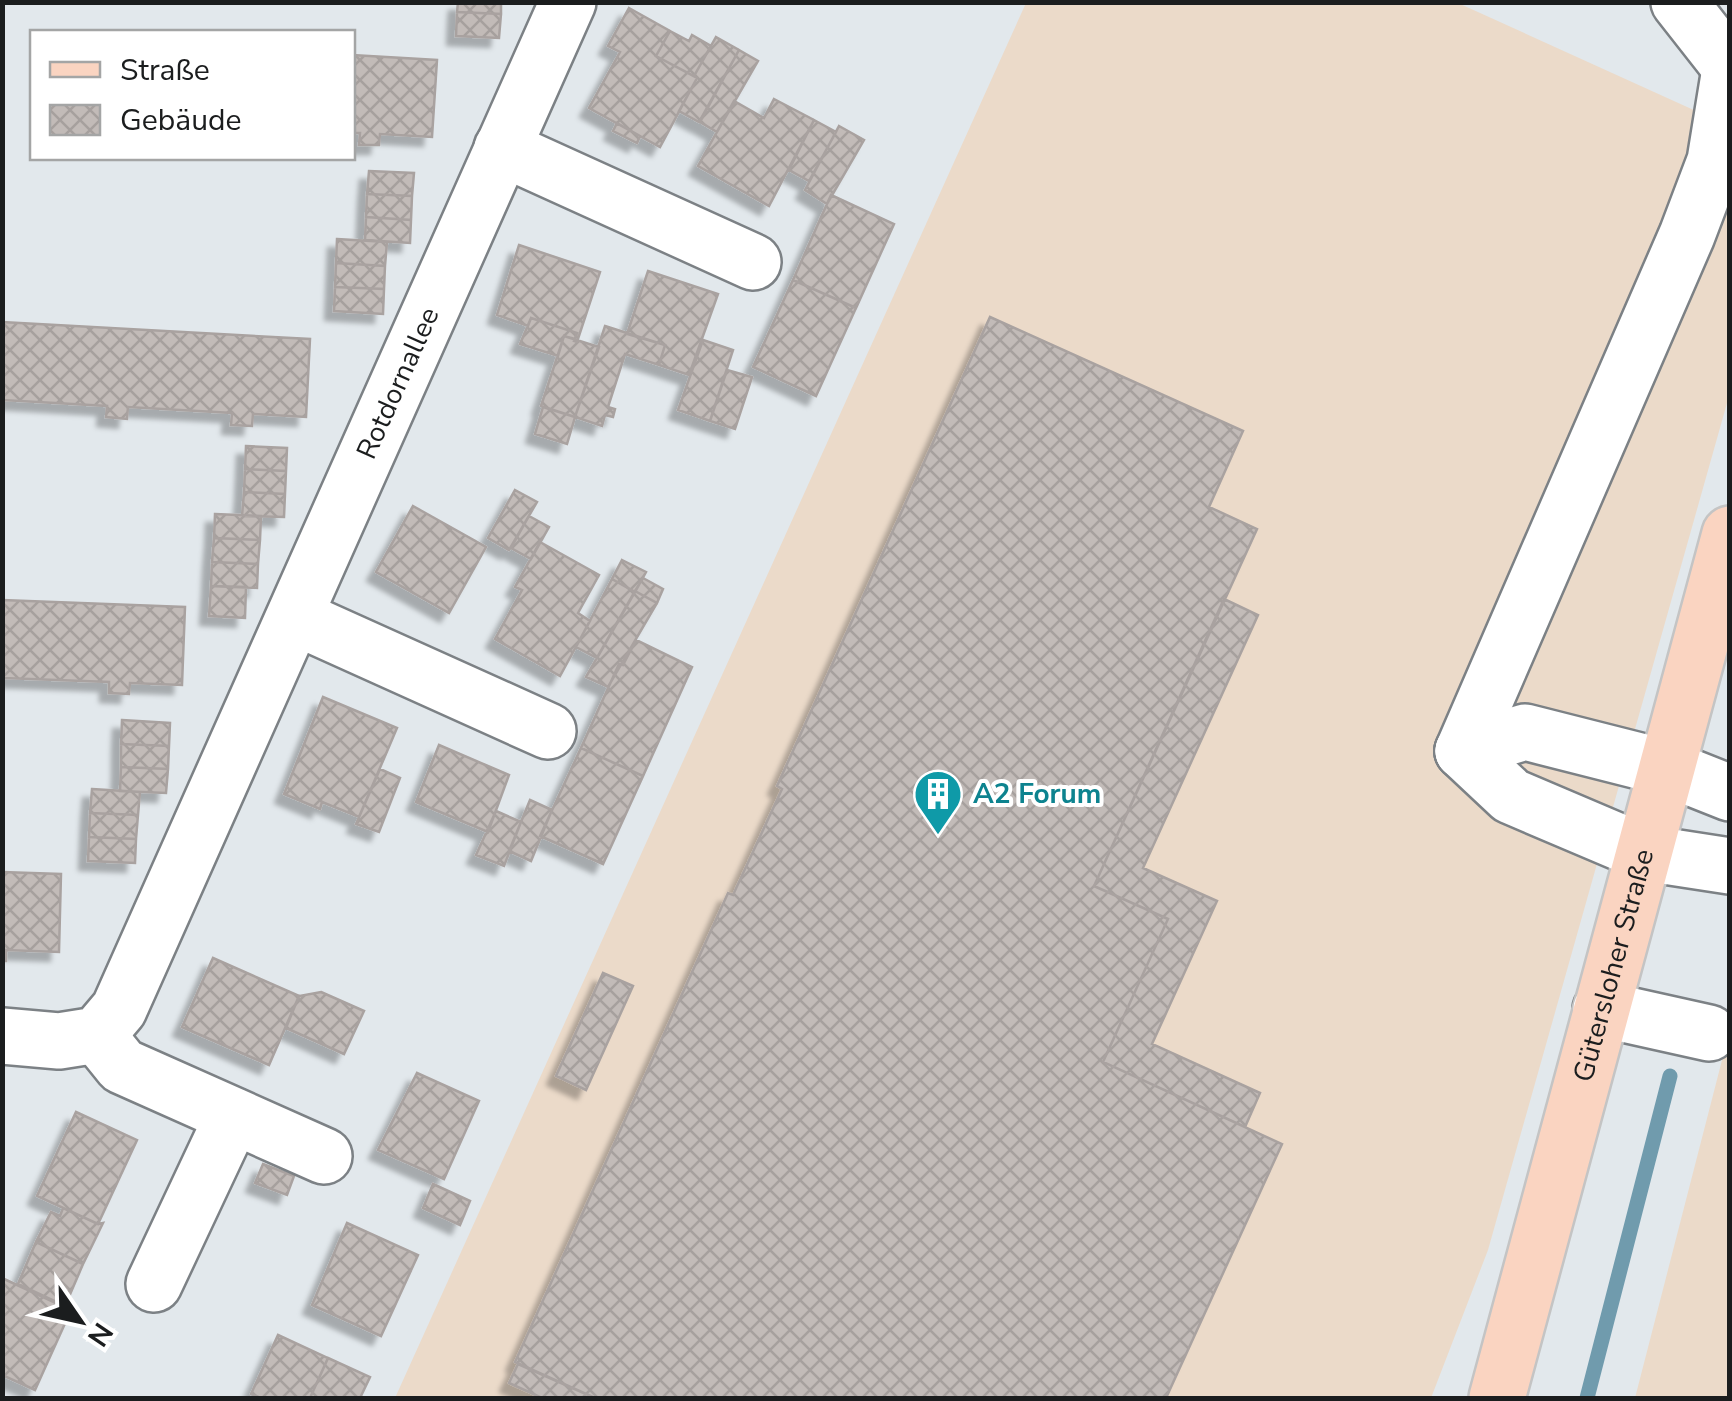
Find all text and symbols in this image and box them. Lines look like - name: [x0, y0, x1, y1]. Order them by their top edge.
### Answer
- legend: [30, 30, 355, 160]
- text: Straße: [120, 50, 210, 91]
- text: Gebäude: [120, 100, 241, 141]
- street label: Rotdornallee: [348, 301, 448, 465]
- building icon: A2 Forum: [912, 768, 964, 836]
- place label: A2 Forum: [973, 775, 1101, 813]
- street label: Gütersloher Straße: [1564, 845, 1663, 1086]
- north arrow: [30, 1271, 130, 1371]
- text: N: [78, 1315, 122, 1354]

